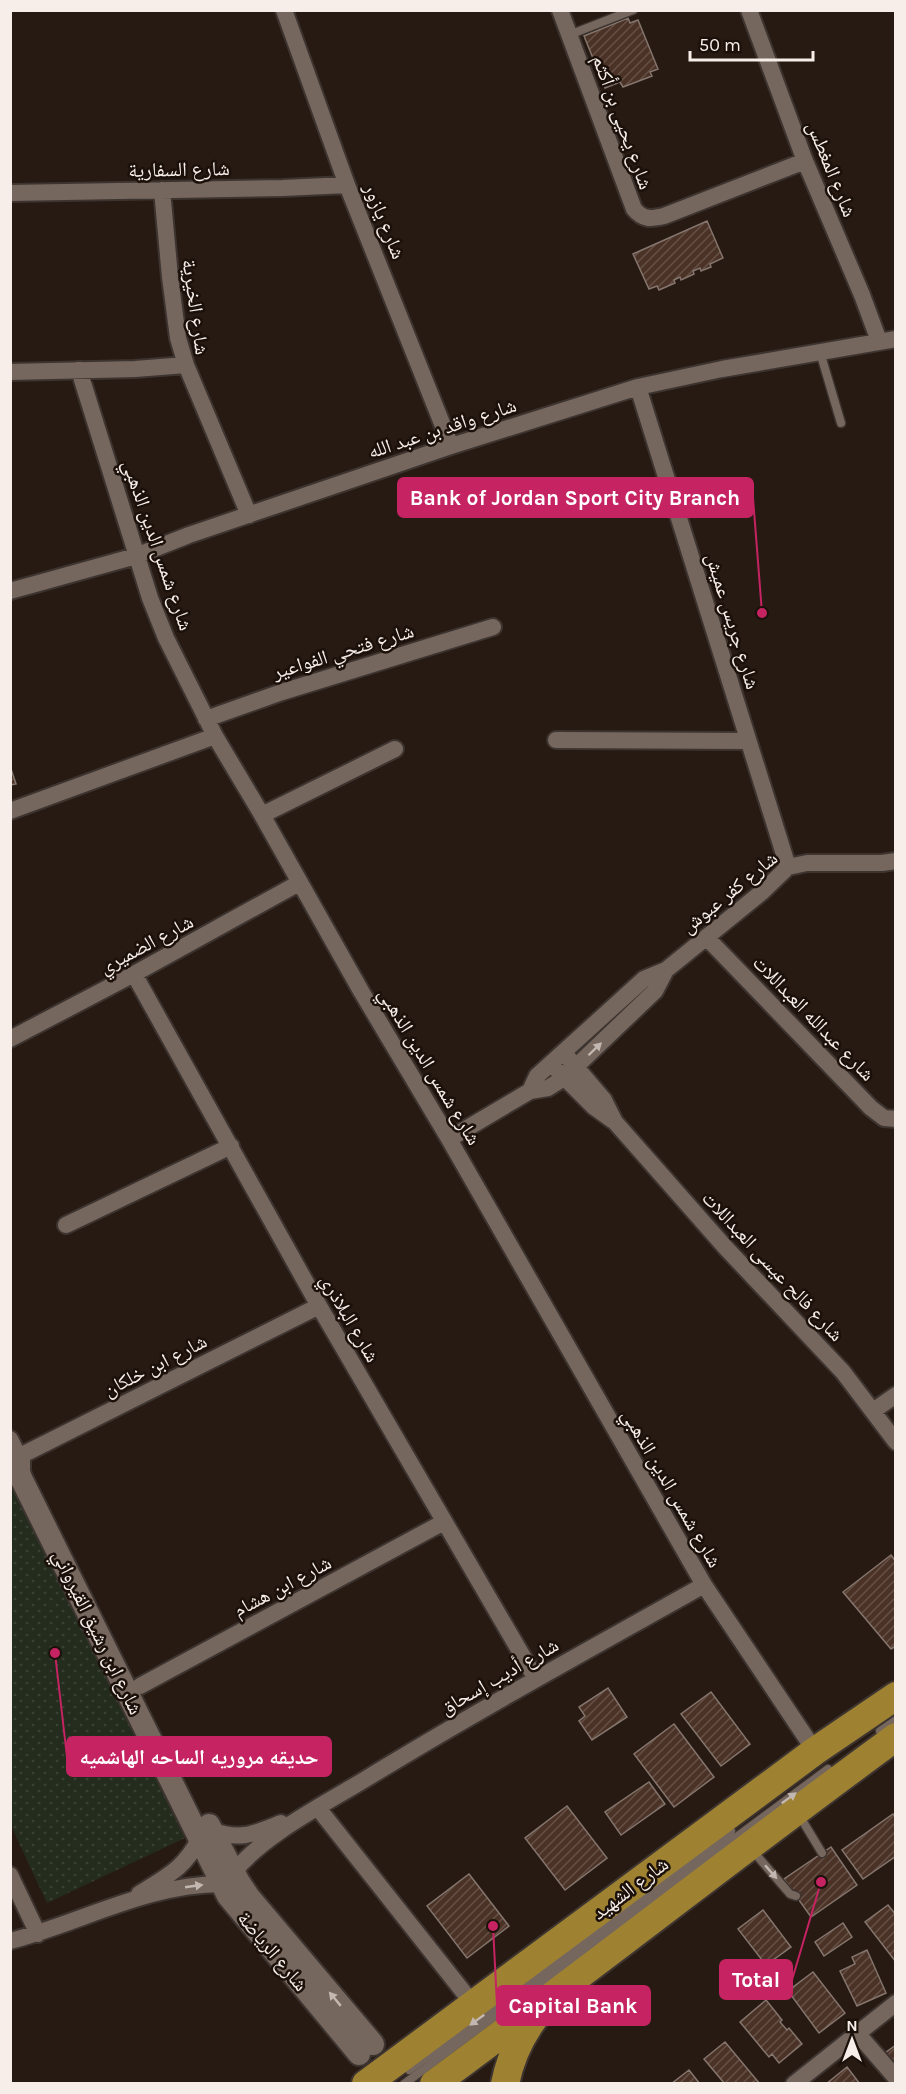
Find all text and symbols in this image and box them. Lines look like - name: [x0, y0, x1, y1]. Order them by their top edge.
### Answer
- scale bar: [690, 24, 813, 62]
- text: 50 m: [699, 34, 741, 56]
- street label: شارع يحيى بن أكثم: [586, 52, 658, 193]
- street label: شارع المغطس: [801, 118, 861, 221]
- street label: شارع السفارية: [128, 157, 230, 183]
- street label: شارع يازور: [358, 179, 410, 263]
- street label: شارع الخيرية: [176, 258, 214, 356]
- street label: شارع واقد بن عبد الله: [365, 394, 520, 464]
- street label: شارع شمس الدين الذهبي: [114, 457, 198, 635]
- callout: Bank of Jordan Sport City Branch: [398, 478, 753, 517]
- text: Bank of Jordan Sport City Branch: [410, 486, 740, 510]
- street label: شارع جريس عميش: [700, 550, 764, 692]
- street label: شارع فتحي الفواعير: [269, 619, 418, 688]
- street label: شارع كفر عبوش: [677, 847, 783, 939]
- street label: شارع الضميري: [95, 910, 199, 982]
- street label: شارع عبدالله العبداللات: [747, 951, 879, 1086]
- street label: شارع شمس الدين الذهبي: [370, 983, 486, 1151]
- one-way arrow: [587, 1042, 602, 1056]
- street label: شارع فالح عيسى العبداللات: [696, 1187, 848, 1347]
- street label: شارع البلاذري: [312, 1270, 384, 1369]
- street label: شارع ابن خلكان: [100, 1330, 211, 1402]
- street label: شارع شمس الدين الذهبي: [613, 1405, 726, 1574]
- street label: شارع ابن رشيق القيرواني: [44, 1546, 147, 1720]
- street label: شارع ابن هشام: [229, 1551, 336, 1624]
- street label: شارع أديب إسحاق: [436, 1633, 564, 1721]
- callout: حديقه مروريه الساحه الهاشميه: [67, 1737, 331, 1776]
- text: حديقه مروريه الساحه الهاشميه: [79, 1745, 319, 1769]
- one-way arrow: [781, 1793, 796, 1805]
- street label: شارع الشهيد: [588, 1852, 674, 1925]
- one-way arrow: [764, 1864, 777, 1879]
- one-way arrow: [184, 1882, 203, 1891]
- street label: شارع الرياضة: [232, 1907, 312, 1996]
- callout: Total: [720, 1960, 792, 1999]
- text: Total: [732, 1968, 780, 1992]
- callout: Capital Bank: [497, 1986, 650, 2025]
- one-way arrow: [329, 1992, 342, 2007]
- text: Capital Bank: [509, 1994, 638, 2018]
- north arrow: [822, 2010, 882, 2070]
- one-way arrow: [470, 2014, 486, 2026]
- text: N: [846, 2016, 858, 2035]

